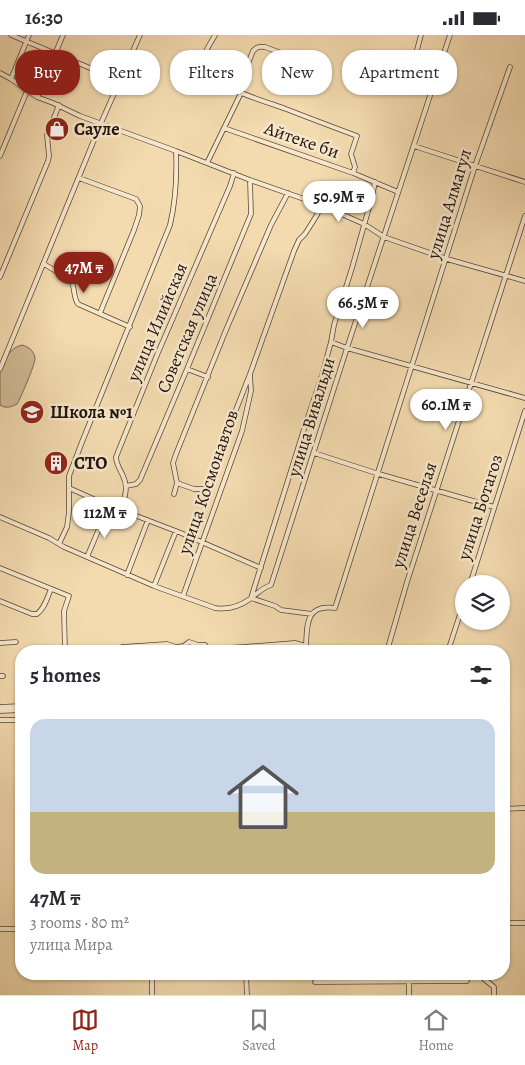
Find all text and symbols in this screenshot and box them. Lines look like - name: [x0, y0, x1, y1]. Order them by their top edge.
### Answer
- text: 16:30: [25, 5, 63, 31]
- chip: Buy: [15, 50, 80, 95]
- chip: Rent: [90, 50, 160, 95]
- chip: Filters: [170, 50, 252, 95]
- chip: New: [262, 50, 332, 95]
- chip: Apartment: [342, 50, 457, 95]
- shop icon: Сауле: [44, 116, 70, 142]
- street label: Айтеке би: [260, 116, 343, 164]
- place label: Сауле: [74, 117, 120, 141]
- street label: улица Алмагул: [421, 146, 477, 263]
- pin: 50.9M ₸: [293, 181, 385, 223]
- text: 50.9M ₸: [314, 186, 364, 208]
- pin: 47M ₸: [49, 251, 119, 294]
- text: 47M ₸: [65, 257, 103, 279]
- street label: улица Илийская: [121, 259, 193, 386]
- street label: Советская улица: [151, 269, 223, 397]
- pin: 66.5M ₸: [317, 287, 409, 329]
- text: 66.5M ₸: [338, 292, 388, 314]
- street label: улица Вивальди: [281, 354, 341, 481]
- pin: 60.1M ₸: [400, 389, 492, 431]
- text: 60.1M ₸: [421, 394, 471, 416]
- school or university icon: Школа №1: [19, 399, 45, 425]
- place label: Школа №1: [50, 400, 133, 424]
- street label: улица Космонавтов: [172, 406, 244, 558]
- building icon: СТО: [43, 450, 69, 476]
- place label: СТО: [74, 451, 107, 475]
- street label: улица Ботагоз: [451, 451, 508, 564]
- street label: улица Веселая: [385, 459, 442, 572]
- pin: 112M ₸: [64, 497, 146, 539]
- text: 112M ₸: [83, 502, 127, 524]
- map controls: [455, 575, 510, 630]
- button: layers: [455, 575, 510, 630]
- text: 5 homes: [30, 661, 101, 689]
- icon: filters: [467, 661, 495, 689]
- icon: home: [218, 752, 308, 842]
- text: 47M ₸: [30, 884, 80, 912]
- text: 3 rooms · 80 m²: [30, 912, 129, 934]
- text: улица Мира: [30, 934, 113, 956]
- tab: Map: [71, 1006, 99, 1055]
- tab: Saved: [242, 1006, 276, 1055]
- tab: Home: [418, 1006, 454, 1055]

